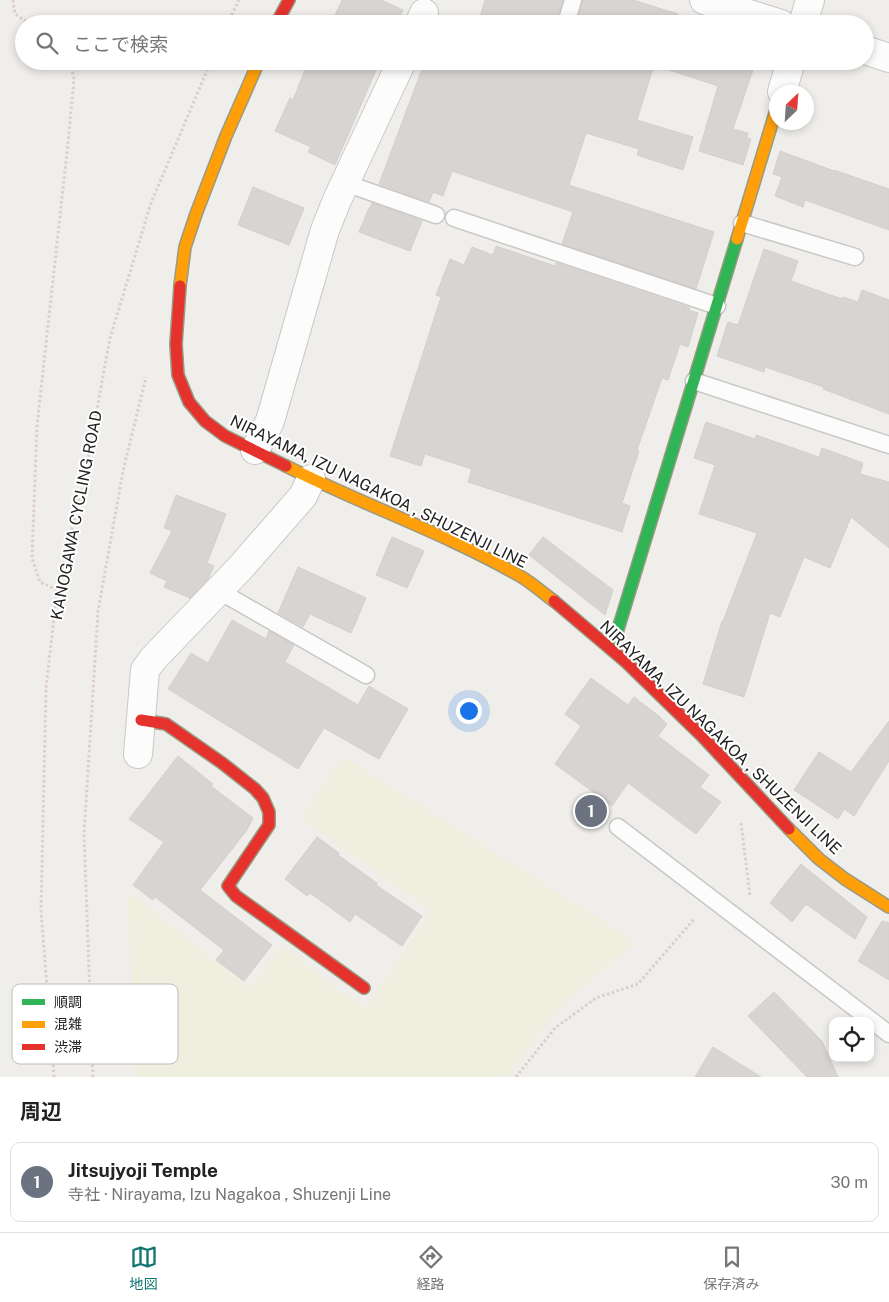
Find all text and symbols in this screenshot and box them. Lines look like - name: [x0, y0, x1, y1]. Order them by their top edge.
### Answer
- search box: [15, 15, 874, 70]
- icon: search: [33, 29, 61, 57]
- text: ここで検索: [73, 33, 168, 55]
- north arrow: [769, 85, 814, 130]
- street label: KANOGAWA CYCLING ROAD: [47, 409, 106, 621]
- street label: NIRAYAMA, IZU NAGAKOA , SHUZENJI LINE: [227, 411, 530, 572]
- street label: NIRAYAMA, IZU NAGAKOA , SHUZENJI LINE: [596, 616, 845, 858]
- your location: [456, 698, 482, 724]
- pin: 1: [575, 792, 607, 830]
- legend: [12, 984, 178, 1064]
- text: 順調: [54, 994, 82, 1010]
- text: 混雑: [54, 1016, 82, 1032]
- map controls: [829, 1017, 874, 1062]
- button: locate: [829, 1017, 874, 1062]
- text: 渋滞: [54, 1039, 82, 1055]
- text: 周辺: [20, 1099, 62, 1124]
- text: Jitsujyoji Temple: [68, 1159, 218, 1181]
- text: 1: [34, 1173, 40, 1192]
- text: 30 m: [831, 1173, 868, 1192]
- text: 寺社 · Nirayama, Izu Nagakoa , Shuzenji Line: [68, 1185, 391, 1204]
- tab: 地図: [130, 1243, 158, 1293]
- tab: 経路: [417, 1243, 445, 1293]
- tab: 保存済み: [704, 1243, 760, 1293]

